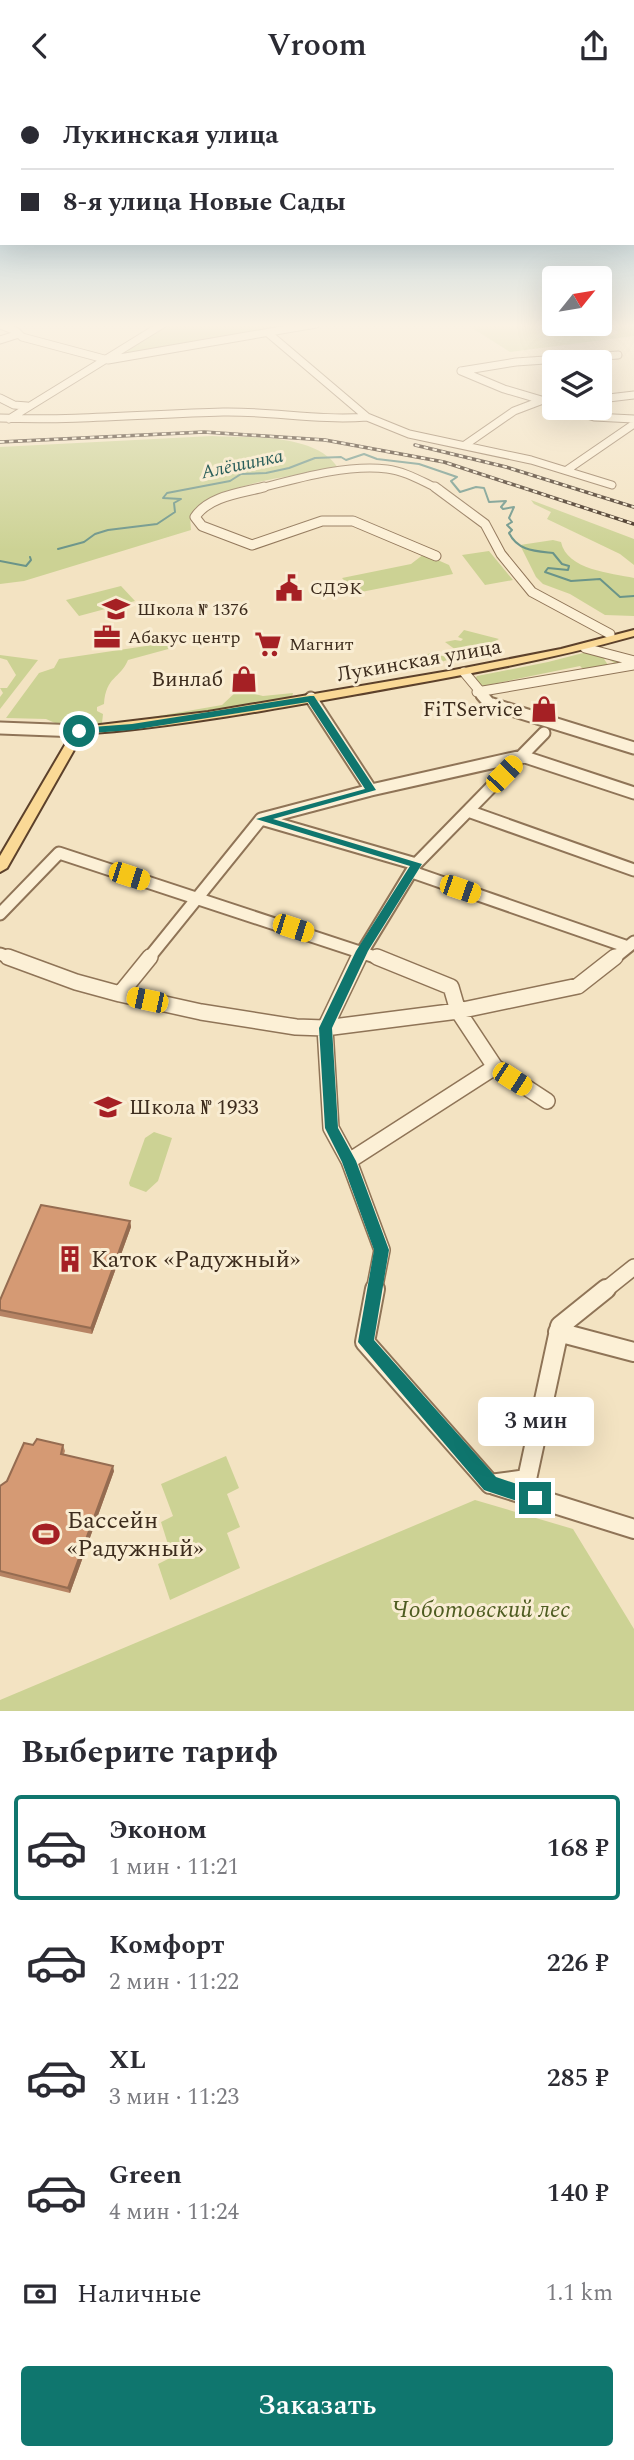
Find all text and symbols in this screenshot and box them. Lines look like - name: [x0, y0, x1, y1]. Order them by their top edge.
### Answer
- text: Vroom: [267, 21, 367, 70]
- icon: back: [21, 27, 59, 65]
- icon: share: [575, 27, 613, 65]
- text: Лукинская улица: [63, 115, 279, 155]
- text: 8-я улица Новые Сады: [63, 182, 346, 222]
- north arrow: [542, 266, 612, 336]
- map controls: [542, 266, 612, 420]
- button: layers: [542, 350, 612, 420]
- water label: Алёшинка: [198, 442, 286, 488]
- public building icon: СДЭК: [274, 573, 304, 603]
- place label: СДЭК: [310, 575, 362, 602]
- school or university icon: Школа № 1376: [101, 594, 131, 624]
- place label: Школа № 1376: [137, 596, 248, 623]
- office icon: Абакус центр: [92, 622, 122, 652]
- place label: Абакус центр: [128, 624, 241, 651]
- supermarket icon: Магнит: [253, 629, 283, 659]
- place label: Магнит: [289, 631, 354, 658]
- street label: Лукинская улица: [334, 631, 505, 691]
- place label: Винлаб: [151, 664, 223, 696]
- shop icon: Винлаб: [229, 664, 259, 694]
- place label: FiTService: [423, 694, 523, 726]
- shop icon: FiTService: [529, 694, 559, 724]
- route start: [63, 715, 95, 747]
- car: [482, 752, 527, 796]
- car: [106, 860, 153, 892]
- car: [437, 872, 484, 906]
- car: [270, 912, 317, 944]
- car: [125, 985, 170, 1015]
- car: [489, 1059, 536, 1099]
- school or university icon: Школа № 1933: [93, 1092, 123, 1122]
- place label: Школа № 1933: [129, 1092, 259, 1124]
- place label: Каток «Радужный»: [91, 1242, 300, 1278]
- building icon: Каток «Радужный»: [55, 1244, 85, 1274]
- callout: 3 мин: [477, 1397, 593, 1445]
- text: 3 мин: [504, 1404, 568, 1439]
- route end: [519, 1482, 551, 1514]
- place label: Бассейн «Радужный»: [67, 1503, 204, 1567]
- sports icon: Бассейн «Радужный»: [31, 1519, 61, 1549]
- park label: Чоботовский лес: [392, 1592, 570, 1628]
- text: Выберите тариф: [21, 1728, 278, 1777]
- text: Эконом: [109, 1810, 207, 1850]
- icon: car: [25, 1816, 88, 1879]
- text: 168 ₽: [547, 1828, 609, 1868]
- text: 1 мин · 11:21: [109, 1850, 239, 1885]
- text: Комфорт: [109, 1925, 224, 1965]
- icon: car: [25, 1931, 88, 1994]
- text: 226 ₽: [547, 1943, 609, 1983]
- text: 2 мин · 11:22: [109, 1965, 239, 2000]
- text: XL: [109, 2040, 146, 2080]
- icon: car: [25, 2046, 88, 2109]
- text: 285 ₽: [547, 2058, 609, 2098]
- text: 3 мин · 11:23: [109, 2080, 239, 2115]
- text: Green: [109, 2155, 182, 2195]
- icon: car: [25, 2161, 88, 2224]
- text: 140 ₽: [547, 2173, 609, 2213]
- text: 4 мин · 11:24: [109, 2195, 239, 2230]
- text: Наличные: [77, 2274, 202, 2314]
- icon: cash: [21, 2275, 59, 2313]
- text: 1.1 km: [546, 2276, 613, 2311]
- button: Заказать: [21, 2366, 613, 2446]

